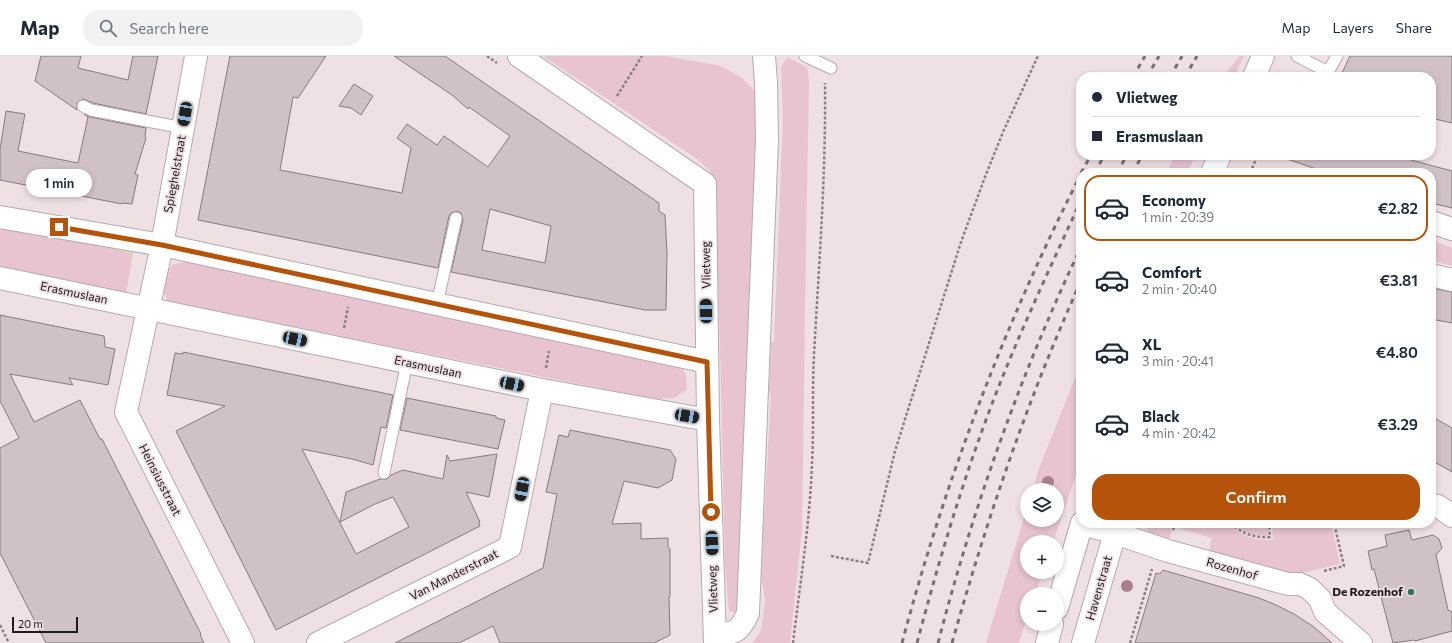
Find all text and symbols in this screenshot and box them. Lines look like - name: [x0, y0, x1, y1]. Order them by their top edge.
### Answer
- search box: [83, 10, 363, 46]
- text: Map: [20, 16, 59, 39]
- icon: search: [97, 17, 119, 39]
- text: Search here: [129, 19, 209, 37]
- text: Map: [1282, 19, 1310, 36]
- text: Layers: [1332, 19, 1374, 36]
- text: Share: [1396, 19, 1432, 36]
- text: Vlietweg: [1116, 88, 1177, 106]
- car: [177, 101, 193, 127]
- text: Erasmuslaan: [1116, 127, 1203, 145]
- street label: Spieghelstraat: [160, 134, 188, 214]
- callout: 1 min: [26, 169, 92, 197]
- text: 1 min: [44, 175, 74, 191]
- icon: car: [1094, 190, 1130, 226]
- text: Economy: [1142, 191, 1206, 209]
- text: €2.82: [1378, 199, 1418, 217]
- text: 1 min · 20:39: [1142, 209, 1214, 225]
- route end: [50, 218, 68, 236]
- street label: Vlietweg: [698, 241, 712, 289]
- icon: car: [1094, 262, 1130, 298]
- text: Comfort: [1142, 263, 1202, 281]
- text: €3.81: [1380, 271, 1418, 289]
- street label: Erasmuslaan: [39, 278, 109, 306]
- text: 2 min · 20:40: [1142, 281, 1217, 297]
- car: [700, 299, 712, 323]
- car: [282, 331, 308, 347]
- icon: car: [1094, 334, 1130, 370]
- text: XL: [1142, 335, 1161, 353]
- text: €4.80: [1376, 343, 1418, 361]
- street label: Erasmuslaan: [393, 352, 463, 380]
- text: 3 min · 20:41: [1142, 353, 1214, 369]
- car: [499, 376, 525, 392]
- icon: car: [1094, 406, 1130, 442]
- text: Black: [1142, 407, 1180, 425]
- car: [674, 408, 700, 424]
- text: €3.29: [1378, 415, 1418, 433]
- text: 4 min · 20:42: [1142, 425, 1216, 441]
- street label: Heinsiusstraat: [137, 441, 185, 518]
- button: Confirm: [1092, 474, 1420, 520]
- car: [514, 476, 530, 502]
- map controls: [1020, 483, 1064, 631]
- button: layers: [1020, 483, 1064, 527]
- route start: [702, 503, 720, 521]
- car: [706, 531, 718, 555]
- button: +: [1020, 535, 1064, 579]
- street label: Van Manderstraat: [407, 546, 500, 603]
- street label: Havenstraat: [1082, 554, 1114, 622]
- street label: Rozenhof: [1205, 554, 1260, 582]
- street label: Vlietweg: [704, 564, 720, 613]
- place label: De Rozenhof: [1332, 584, 1403, 598]
- button: −: [1020, 587, 1064, 631]
- marker: De Rozenhof: [1406, 587, 1416, 597]
- scale bar: [12, 615, 78, 634]
- text: 20 m: [18, 617, 43, 630]

